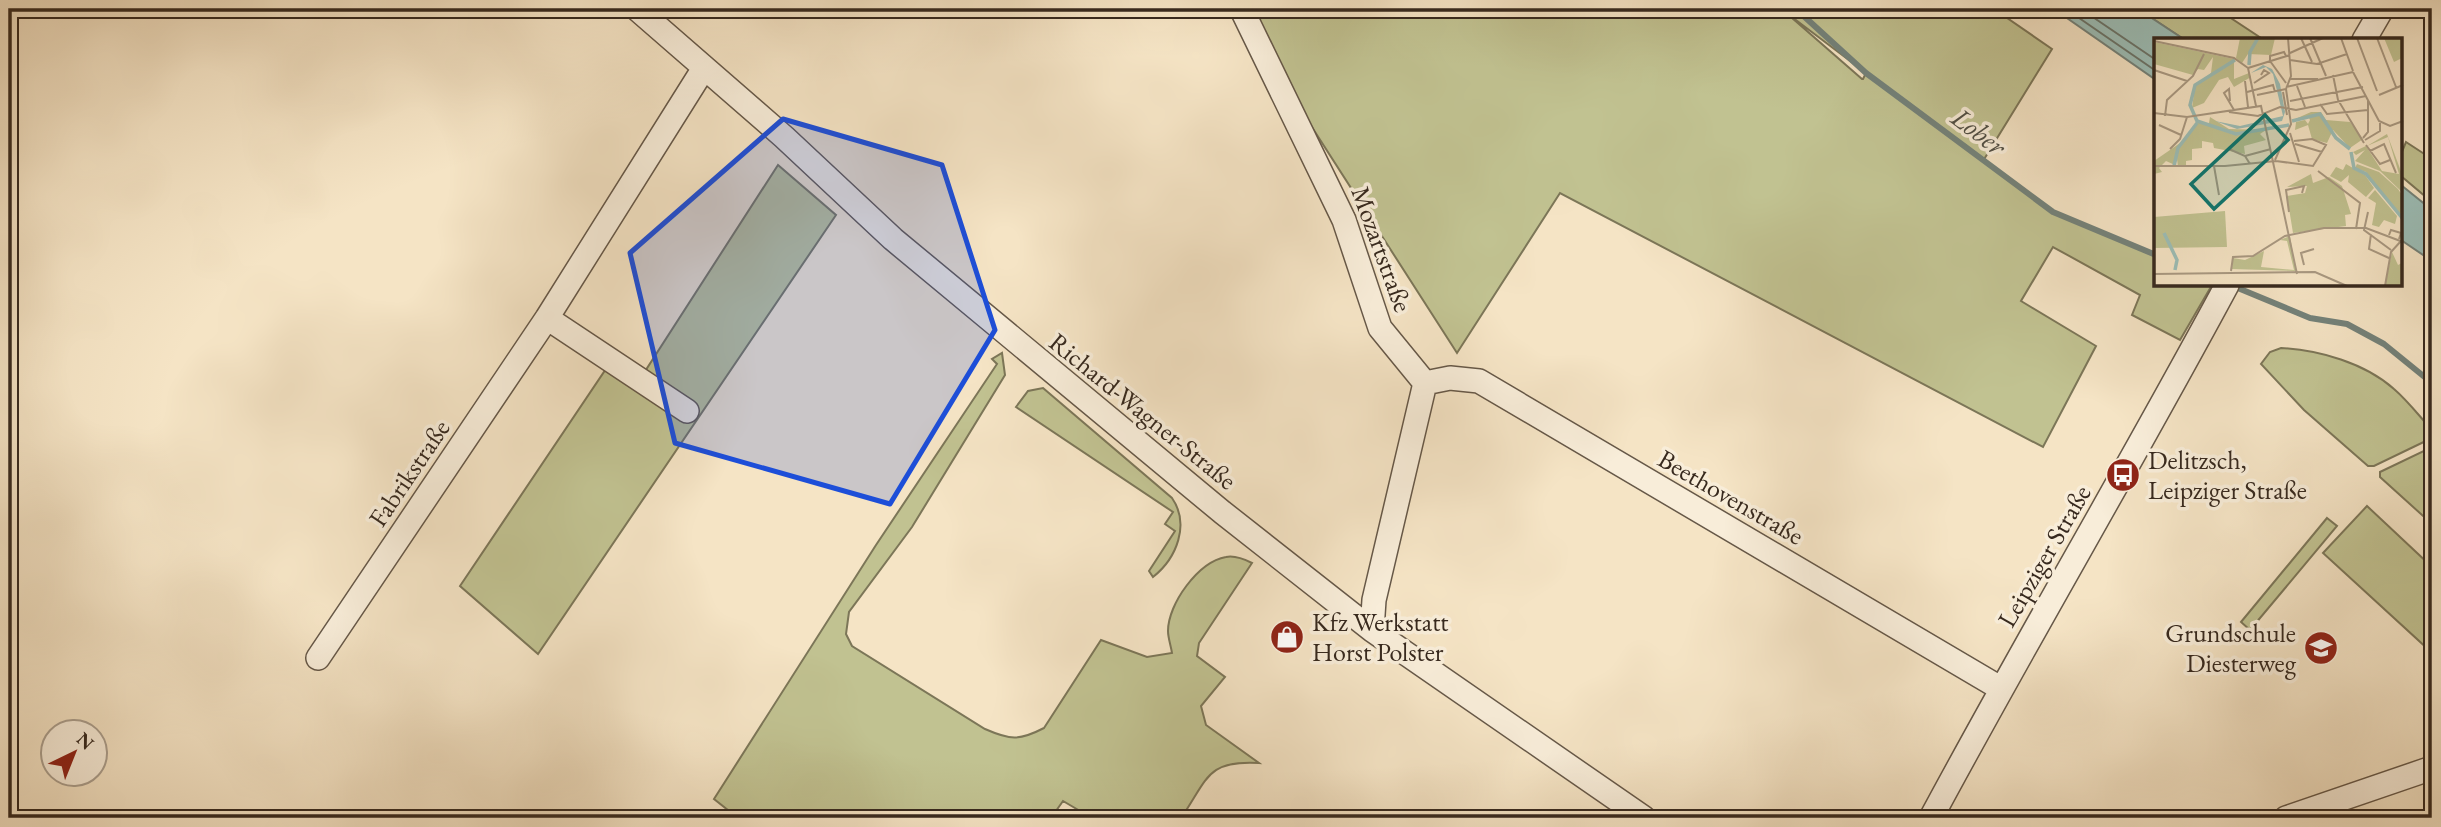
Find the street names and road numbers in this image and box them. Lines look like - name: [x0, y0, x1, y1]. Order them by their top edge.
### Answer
- street label: Mozartstraße: [1344, 182, 1420, 316]
- street label: Richard-Wagner-Straße: [1042, 325, 1244, 497]
- street label: Fabrikstraße: [361, 413, 457, 533]
- street label: Beethovenstraße: [1652, 442, 1810, 552]
- street label: Leipziger Straße: [1990, 479, 2098, 633]

